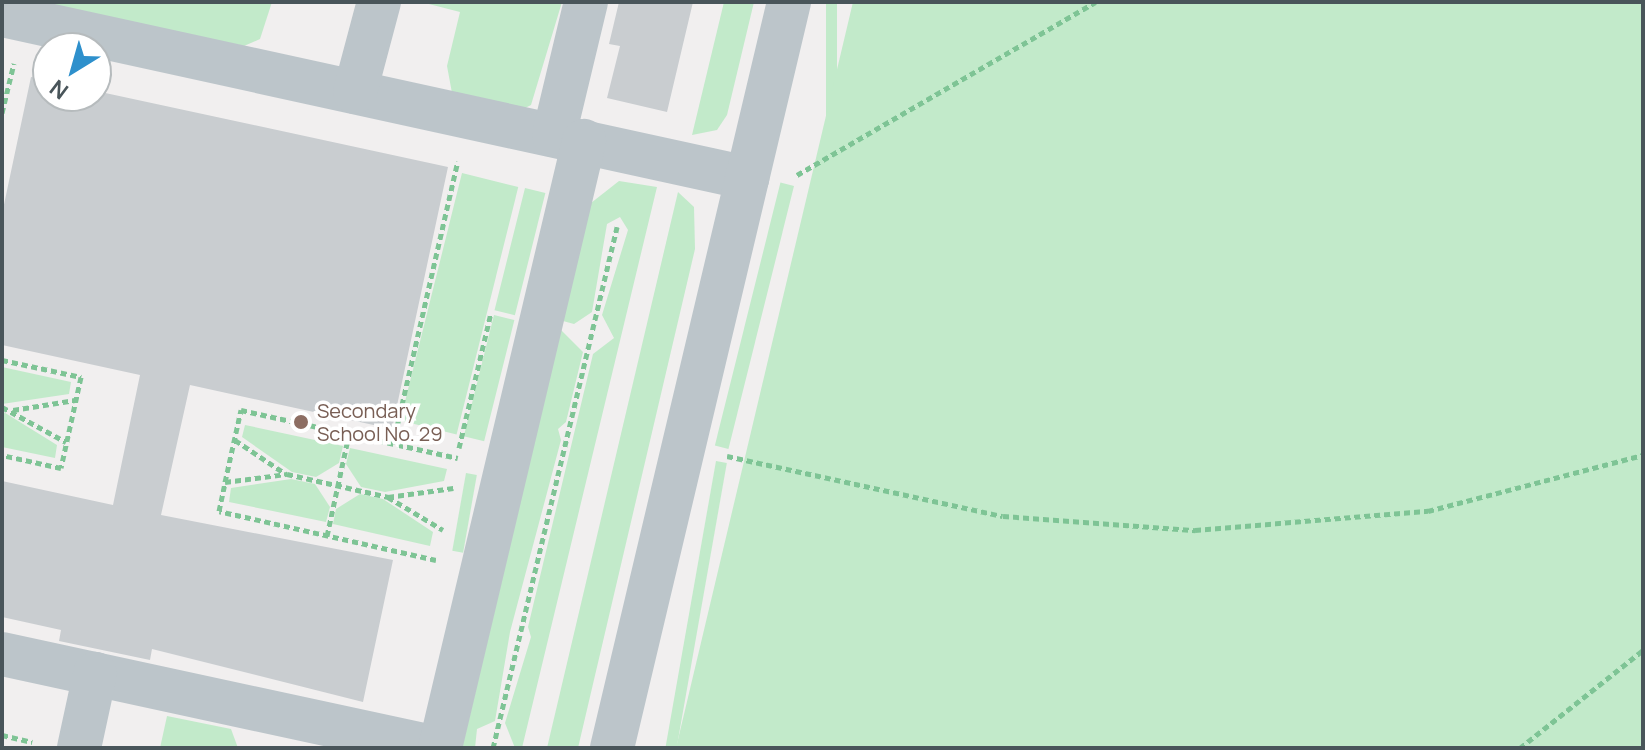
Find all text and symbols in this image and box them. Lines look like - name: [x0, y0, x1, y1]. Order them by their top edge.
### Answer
- north arrow: [32, 32, 112, 112]
- text: N: [43, 73, 74, 106]
- place label: Secondary School No. 29: [317, 398, 443, 445]
- marker: Secondary School No. 29: [292, 413, 310, 431]

